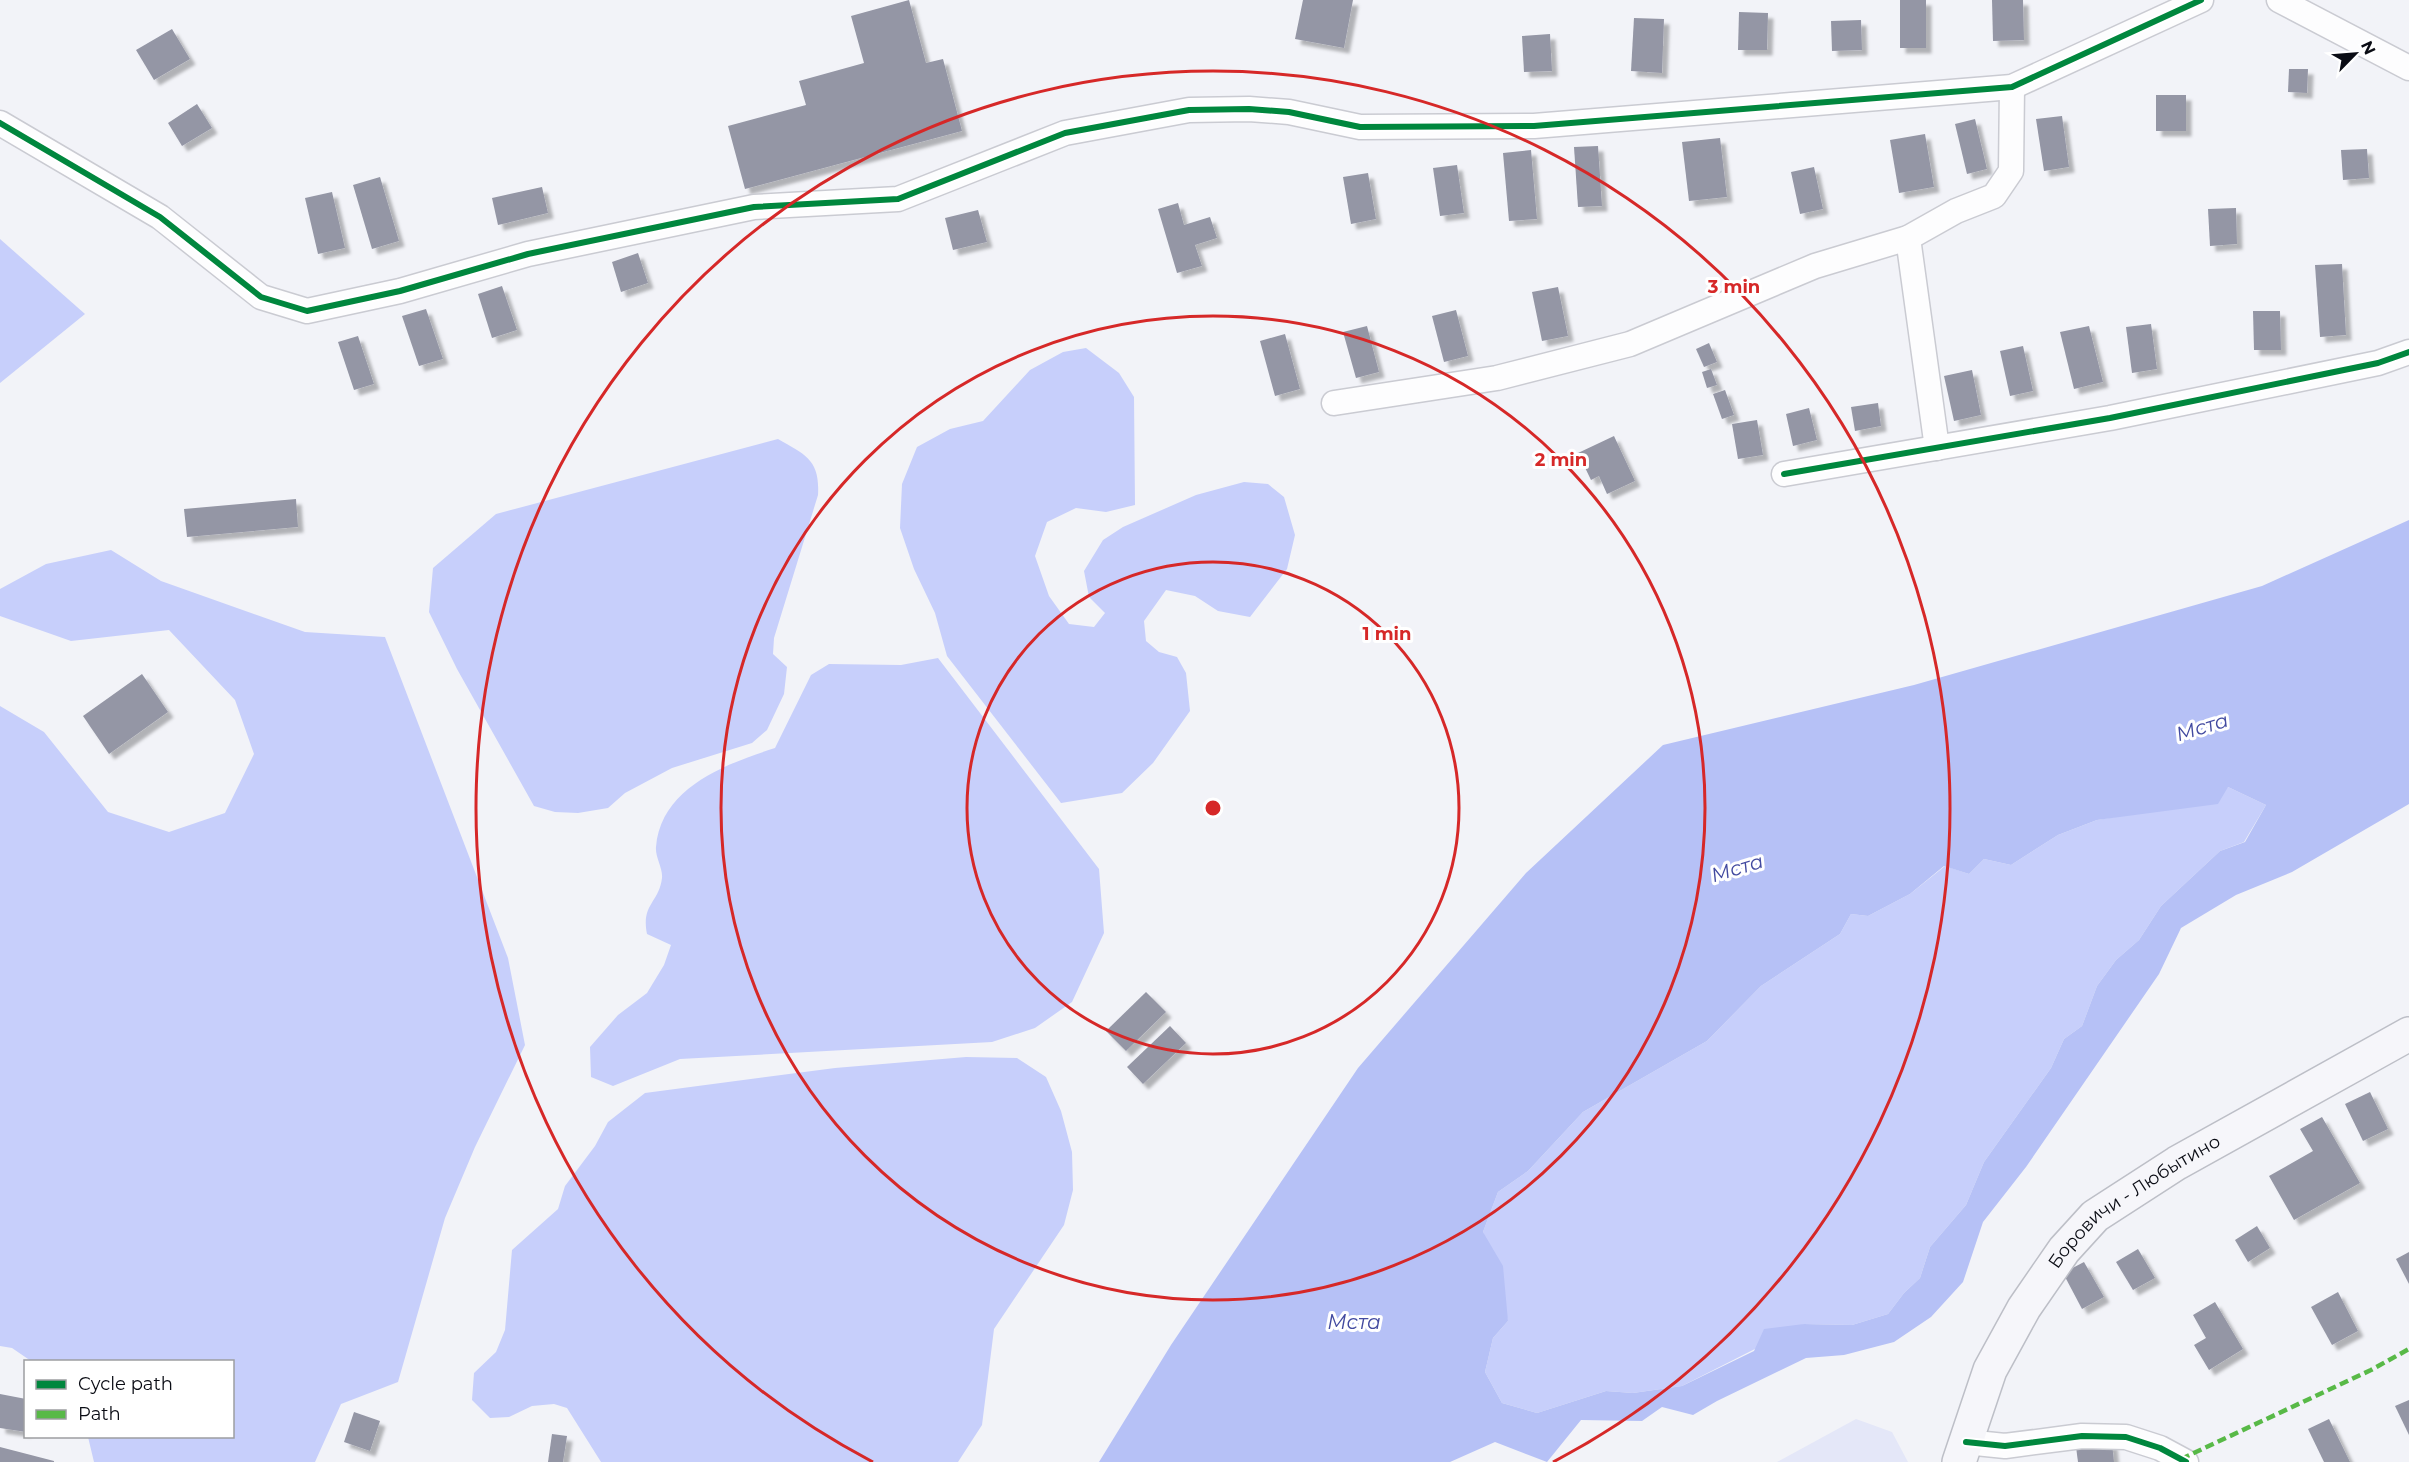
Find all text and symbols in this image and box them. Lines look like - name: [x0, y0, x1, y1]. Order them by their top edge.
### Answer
- north arrow: [2325, 24, 2385, 84]
- text: N: [2357, 38, 2379, 58]
- text: 3 min: [1707, 276, 1760, 298]
- text: 2 min: [1535, 449, 1587, 471]
- text: 1 min: [1363, 623, 1411, 645]
- water label: Мста: [2173, 708, 2231, 746]
- centre of rings: [1203, 798, 1223, 818]
- water label: Мста: [1708, 849, 1766, 887]
- street label: Боровичи - Любытино: [2044, 1130, 2224, 1273]
- water label: Мста: [1327, 1310, 1381, 1334]
- legend: [24, 1360, 234, 1438]
- text: Cycle path: [78, 1373, 173, 1395]
- text: Path: [78, 1403, 121, 1425]

